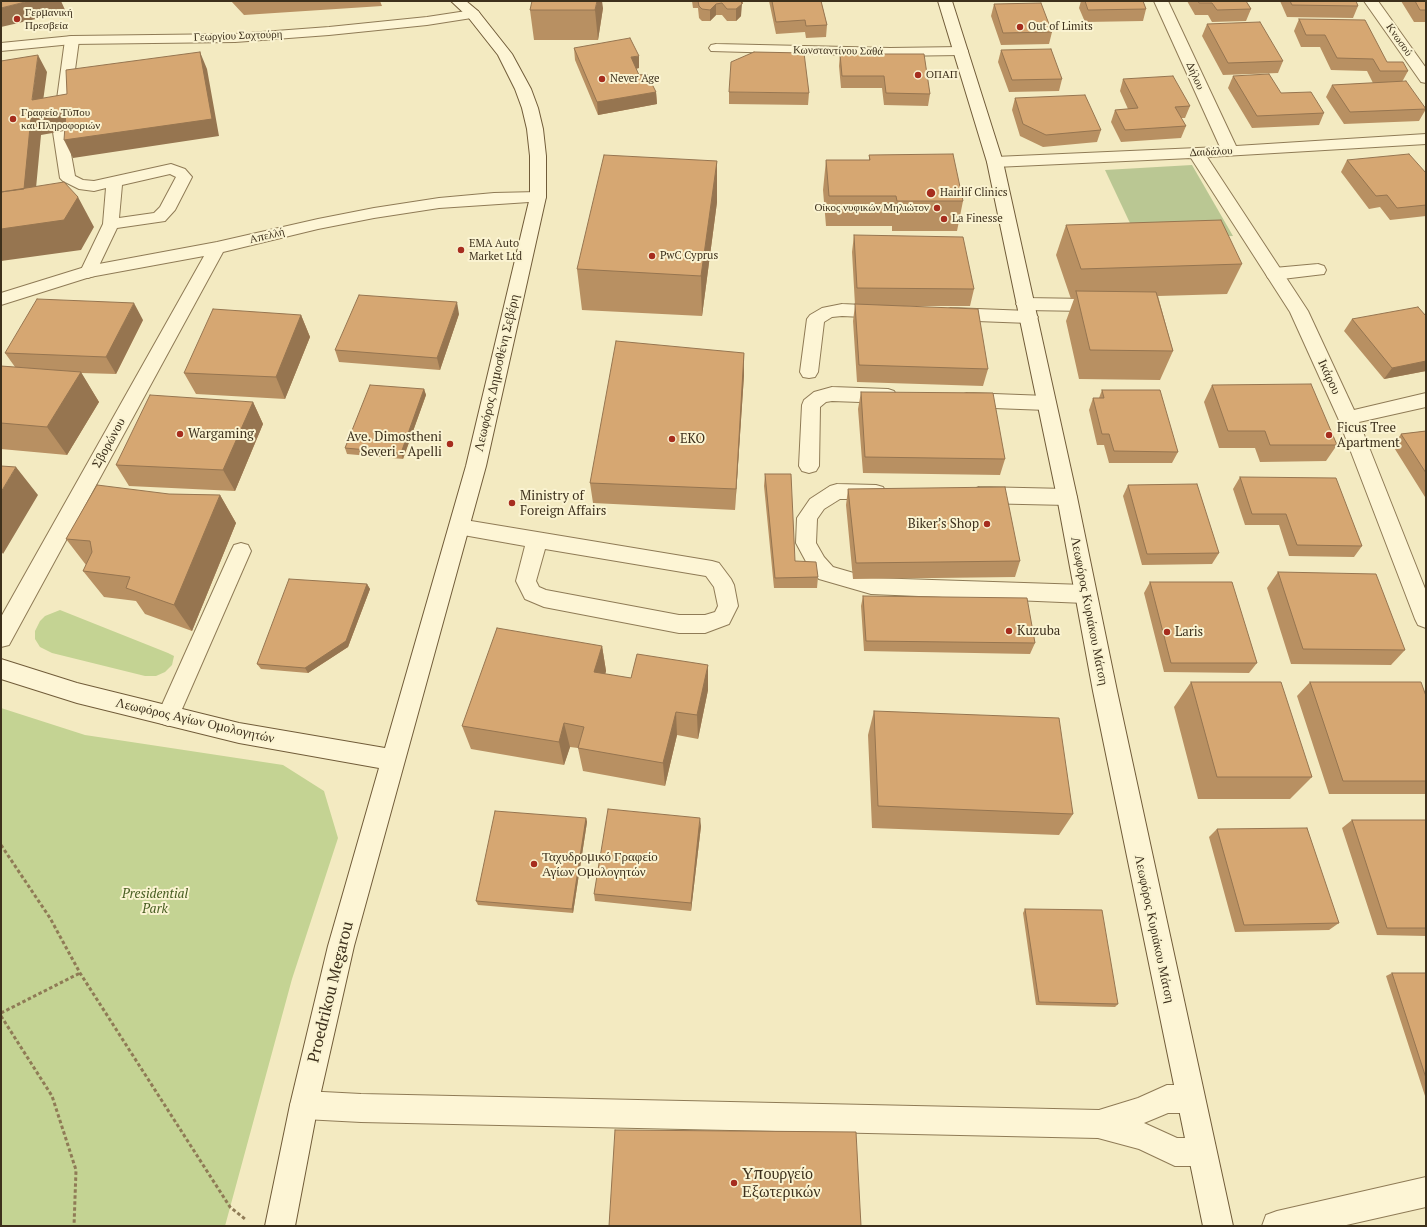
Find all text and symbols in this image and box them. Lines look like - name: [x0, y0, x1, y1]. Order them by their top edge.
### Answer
- place label: Γερμανική Πρεσβεία: [25, 6, 73, 32]
- marker: Γερμανική Πρεσβεία: [12, 14, 22, 24]
- place label: Out of Limits: [1028, 20, 1093, 34]
- street label: Κνωσού: [1383, 21, 1415, 59]
- marker: Out of Limits: [1015, 22, 1025, 32]
- street label: Γεωργίου Σαχτούρη: [193, 28, 283, 44]
- street label: Κωνσταντίνου Σαθά: [793, 44, 883, 58]
- street label: Δήλου: [1183, 60, 1207, 92]
- place label: ΟΠΑΠ: [926, 68, 958, 82]
- marker: ΟΠΑΠ: [913, 70, 923, 80]
- place label: Never Age: [610, 72, 660, 86]
- marker: Never Age: [597, 74, 607, 84]
- place label: Γραφείο Τύπου και Πληροφοριών: [21, 106, 100, 132]
- marker: Γραφείο Τύπου και Πληροφοριών: [8, 114, 18, 124]
- street label: Δαιδάλου: [1189, 144, 1233, 160]
- place label: Hairlif Clinics: [940, 186, 1008, 200]
- marker: Hairlif Clinics: [925, 187, 937, 199]
- place label: Οίκος νυφικών Μηλιώτον: [814, 201, 929, 215]
- marker: Οίκος νυφικών Μηλιώτον: [932, 203, 942, 213]
- place label: La Finesse: [952, 212, 1003, 226]
- marker: La Finesse: [939, 214, 949, 224]
- street label: Απελλή: [248, 225, 286, 247]
- place label: EMA Auto Market Ltd: [469, 237, 522, 263]
- marker: EMA Auto Market Ltd: [456, 245, 466, 255]
- place label: PwC Cyprus: [660, 249, 718, 263]
- marker: PwC Cyprus: [647, 251, 657, 261]
- street label: Λεωφόρος Δημοσθένη Σεβέρη: [471, 293, 523, 453]
- street label: Ικάρου: [1314, 357, 1344, 397]
- street label: Σβορώνου: [89, 415, 129, 471]
- place label: Ficus Tree Apartment: [1337, 420, 1400, 451]
- place label: Wargaming: [188, 426, 254, 442]
- marker: Wargaming: [175, 429, 185, 439]
- place label: Ave. Dimostheni Severi - Apelli: [347, 429, 442, 460]
- marker: Ficus Tree Apartment: [1324, 430, 1334, 440]
- place label: EKO: [680, 431, 705, 447]
- marker: EKO: [667, 434, 677, 444]
- marker: Ave. Dimostheni Severi - Apelli: [445, 439, 455, 449]
- place label: Ministry of Foreign Affairs: [520, 488, 606, 519]
- marker: Ministry of Foreign Affairs: [507, 498, 517, 508]
- place label: Biker’s Shop: [908, 516, 979, 532]
- marker: Biker’s Shop: [982, 519, 992, 529]
- street label: Λεωφόρος Κυριάκου Μάτση: [1067, 535, 1111, 687]
- place label: Kuzuba: [1017, 623, 1060, 639]
- place label: Laris: [1175, 624, 1203, 640]
- marker: Kuzuba: [1004, 626, 1014, 636]
- marker: Laris: [1162, 627, 1172, 637]
- street label: Λεωφόρος Αγίων Ομολογητών: [114, 695, 276, 747]
- place label: Ταχυδρομικό Γραφείο Αγίων Ομολογητών: [542, 849, 658, 880]
- street label: Λεωφόρος Κυριάκου Μάτση: [1131, 853, 1177, 1005]
- marker: Ταχυδρομικό Γραφείο Αγίων Ομολογητών: [529, 859, 539, 869]
- park label: Presidential Park: [122, 886, 188, 917]
- street label: Proedrikou Megarou: [304, 919, 358, 1065]
- place label: Υπουργείο Εξωτερικών: [742, 1164, 821, 1202]
- marker: Υπουργείο Εξωτερικών: [729, 1178, 739, 1188]

